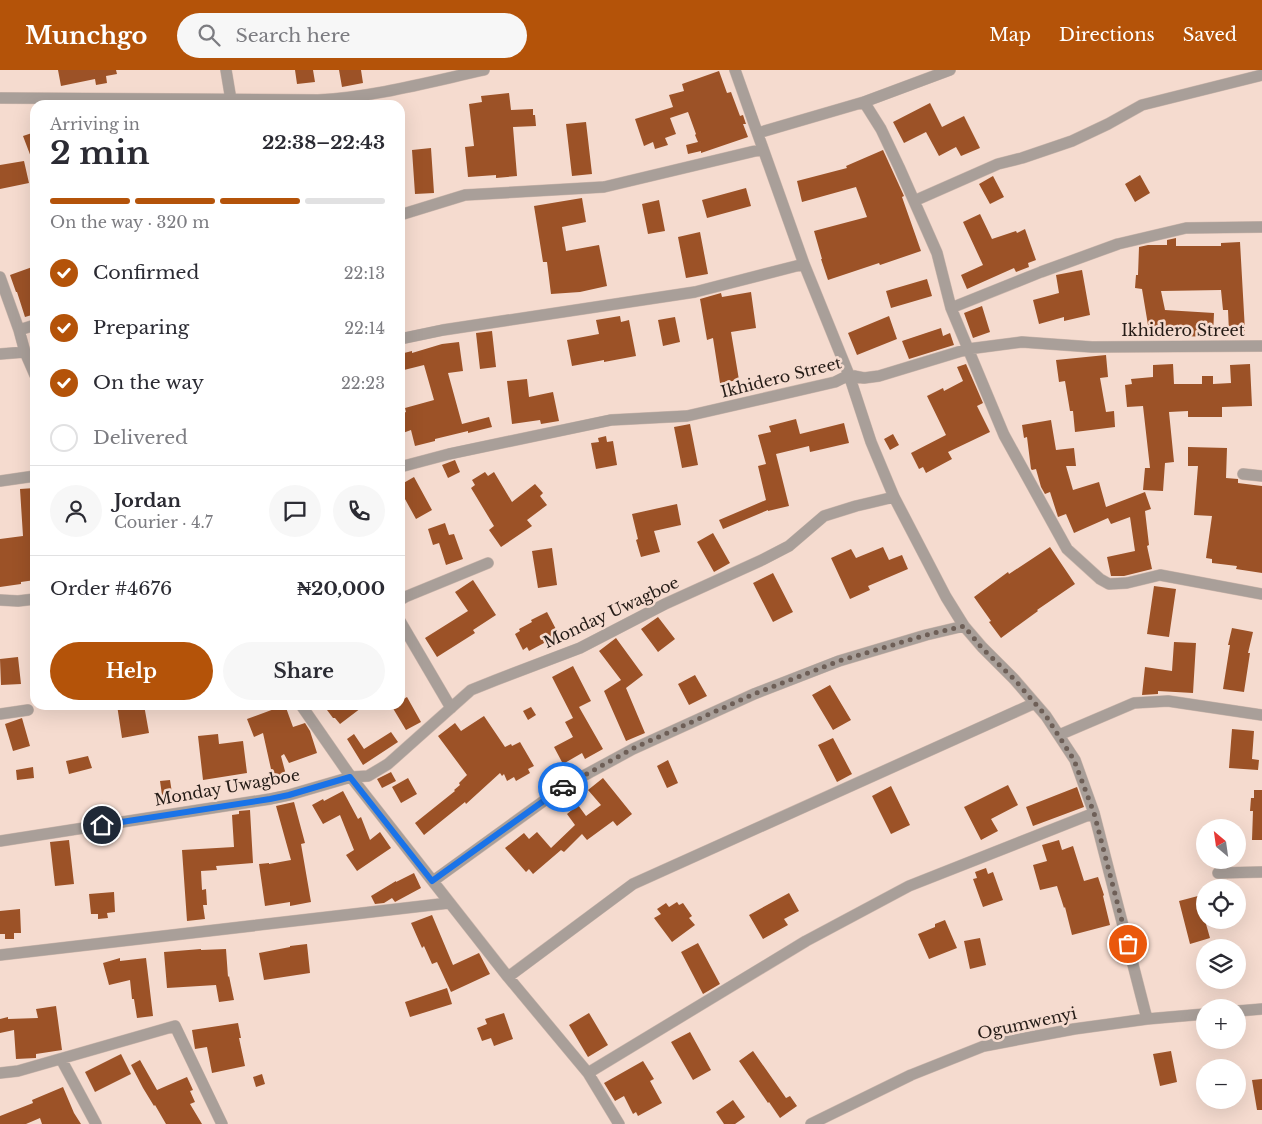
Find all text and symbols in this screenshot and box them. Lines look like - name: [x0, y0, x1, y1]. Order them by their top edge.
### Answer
- search box: [177, 13, 527, 58]
- text: Munchgo: [25, 21, 147, 50]
- icon: search: [195, 21, 223, 49]
- text: Search here: [235, 24, 350, 47]
- text: Map: [989, 24, 1031, 46]
- text: Directions: [1059, 24, 1155, 46]
- text: Saved: [1183, 24, 1237, 46]
- text: Arriving in: [50, 114, 140, 134]
- text: 22:38–22:43: [262, 131, 385, 154]
- text: 2 min: [50, 133, 150, 173]
- text: On the way · 320 m: [50, 212, 210, 232]
- icon: check: [50, 259, 78, 287]
- text: Confirmed: [93, 261, 199, 284]
- text: 22:13: [344, 263, 385, 283]
- icon: check: [50, 314, 78, 342]
- text: Preparing: [93, 316, 189, 339]
- text: 22:14: [344, 318, 385, 338]
- street label: Ikhidero Street: [1121, 320, 1245, 340]
- street label: Ikhidero Street: [719, 352, 843, 402]
- icon: check: [50, 369, 78, 397]
- text: On the way: [93, 371, 204, 394]
- text: 22:23: [341, 373, 385, 393]
- text: Delivered: [93, 426, 188, 449]
- button: person: [50, 485, 102, 537]
- button: chat: [269, 485, 321, 537]
- button: phone: [333, 485, 385, 537]
- text: Jordan: [114, 489, 181, 512]
- text: Courier · 4.7: [114, 512, 213, 532]
- street label: Monday Uwagboe: [540, 572, 682, 652]
- text: Order #4676: [50, 577, 172, 600]
- text: ₦20,000: [297, 577, 385, 600]
- button: Help: [50, 642, 213, 700]
- button: Share: [223, 642, 385, 700]
- courier: [538, 762, 588, 812]
- street label: Monday Uwagboe: [153, 764, 301, 810]
- icon: car: [549, 773, 577, 801]
- pin: [81, 804, 123, 846]
- icon: home: [88, 811, 116, 839]
- north arrow: [1196, 819, 1246, 869]
- map controls: [1196, 819, 1246, 1109]
- button: locate: [1196, 879, 1246, 929]
- pin: [1107, 923, 1149, 965]
- icon: bag: [1114, 930, 1142, 958]
- button: layers: [1196, 939, 1246, 989]
- button: +: [1196, 999, 1246, 1049]
- street label: Ogumwenyi: [975, 1003, 1079, 1043]
- button: −: [1196, 1059, 1246, 1109]

